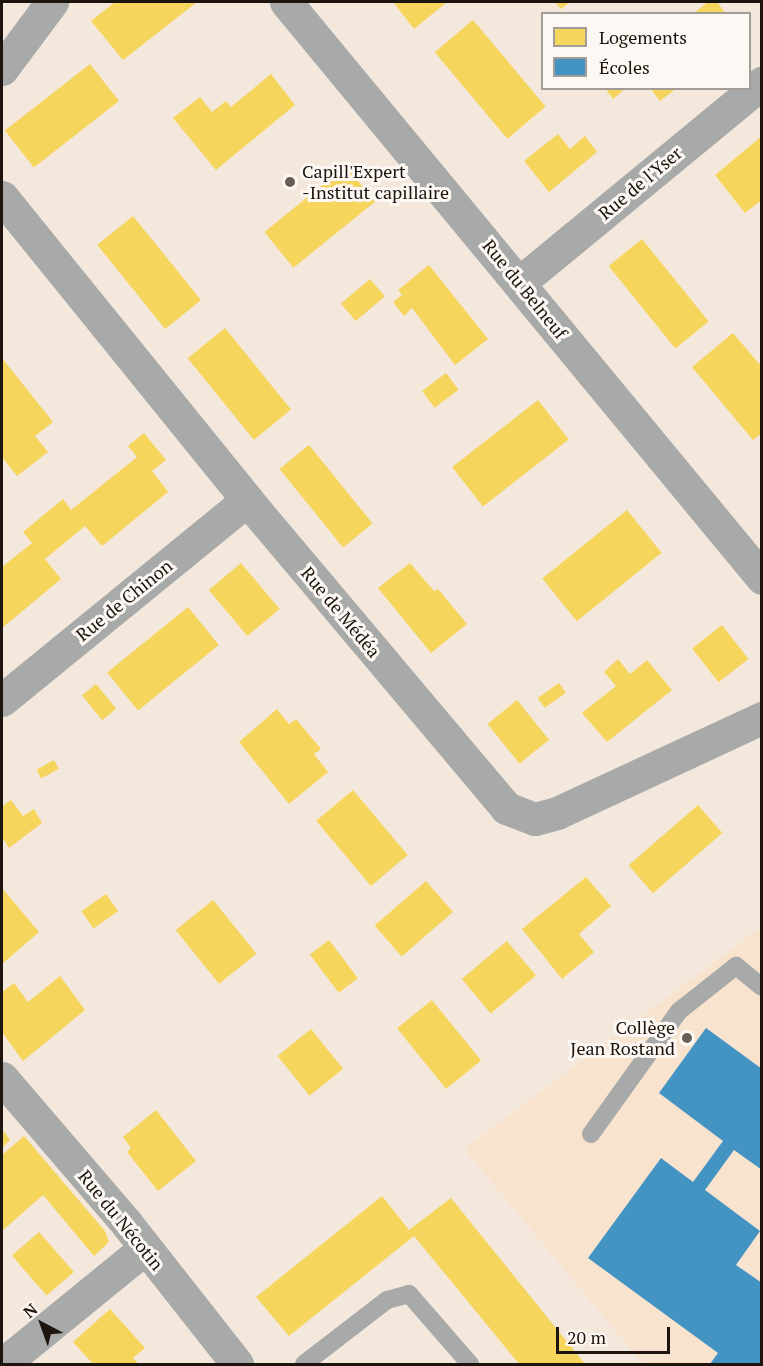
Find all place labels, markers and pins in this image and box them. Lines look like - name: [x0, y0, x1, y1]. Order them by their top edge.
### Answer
- place label: Capill'Expert -Institut capillaire: [302, 161, 449, 204]
- marker: Capill'Expert -Institut capillaire: [283, 175, 297, 189]
- place label: Collège Jean Rostand: [570, 1017, 675, 1060]
- marker: Collège Jean Rostand: [680, 1031, 694, 1045]

